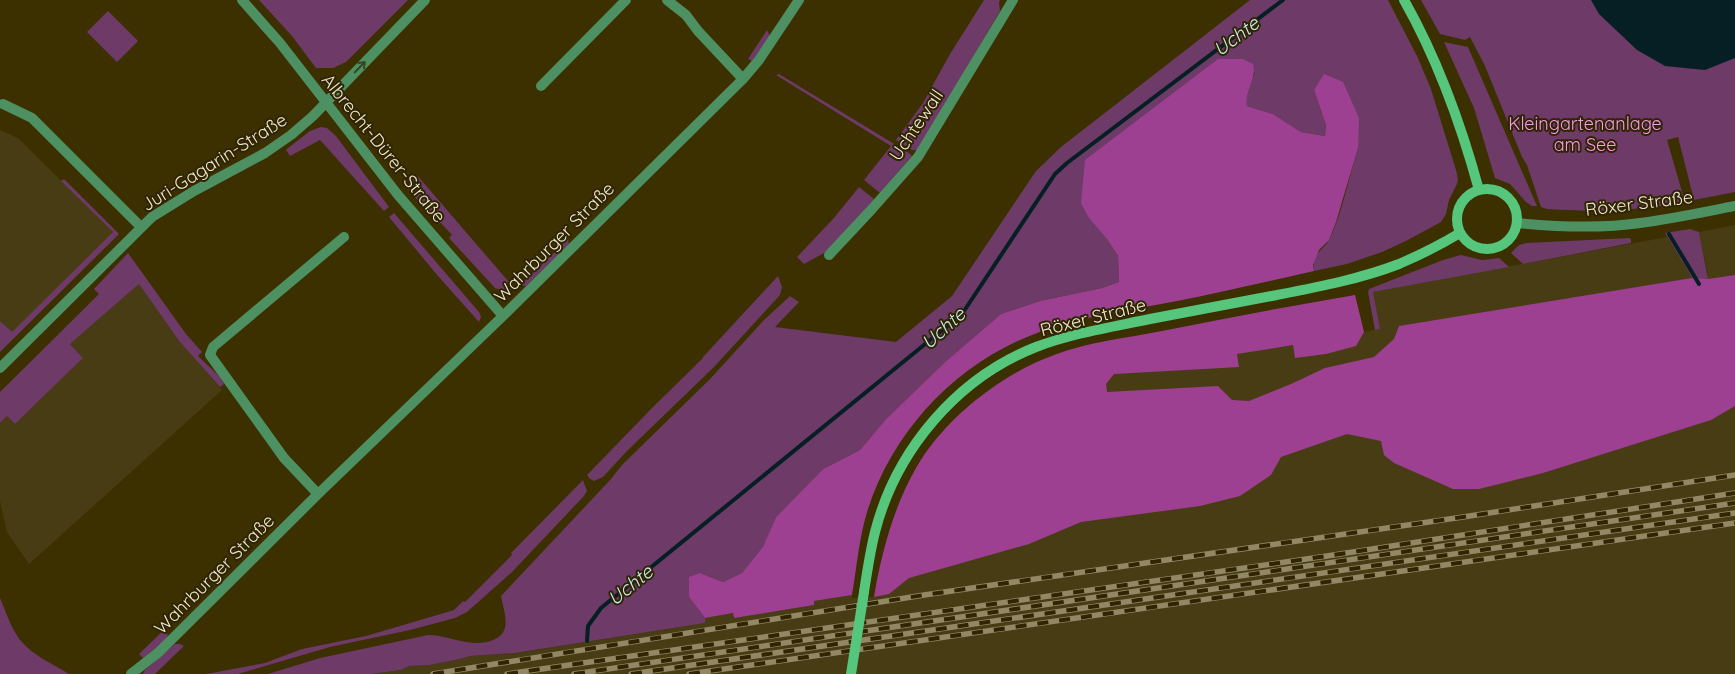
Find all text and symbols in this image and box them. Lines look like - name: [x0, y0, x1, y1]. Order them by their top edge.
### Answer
- water label: Uchte: [1208, 10, 1265, 61]
- one-way arrow: [354, 61, 366, 73]
- street label: Albrecht-Dürer-Straße: [317, 69, 451, 227]
- street label: Uchtewall: [884, 85, 948, 165]
- street label: Juri-Gagarin-Straße: [137, 108, 291, 216]
- park label: Kleingartenanlage am See: [1508, 112, 1662, 156]
- street label: Wahrburger Straße: [489, 177, 619, 307]
- street label: Röxer Straße: [1584, 185, 1694, 221]
- street label: Röxer Straße: [1038, 293, 1148, 341]
- water label: Uchte: [916, 301, 971, 354]
- street label: Wahrburger Straße: [149, 509, 279, 639]
- water label: Uchte: [603, 559, 658, 610]

